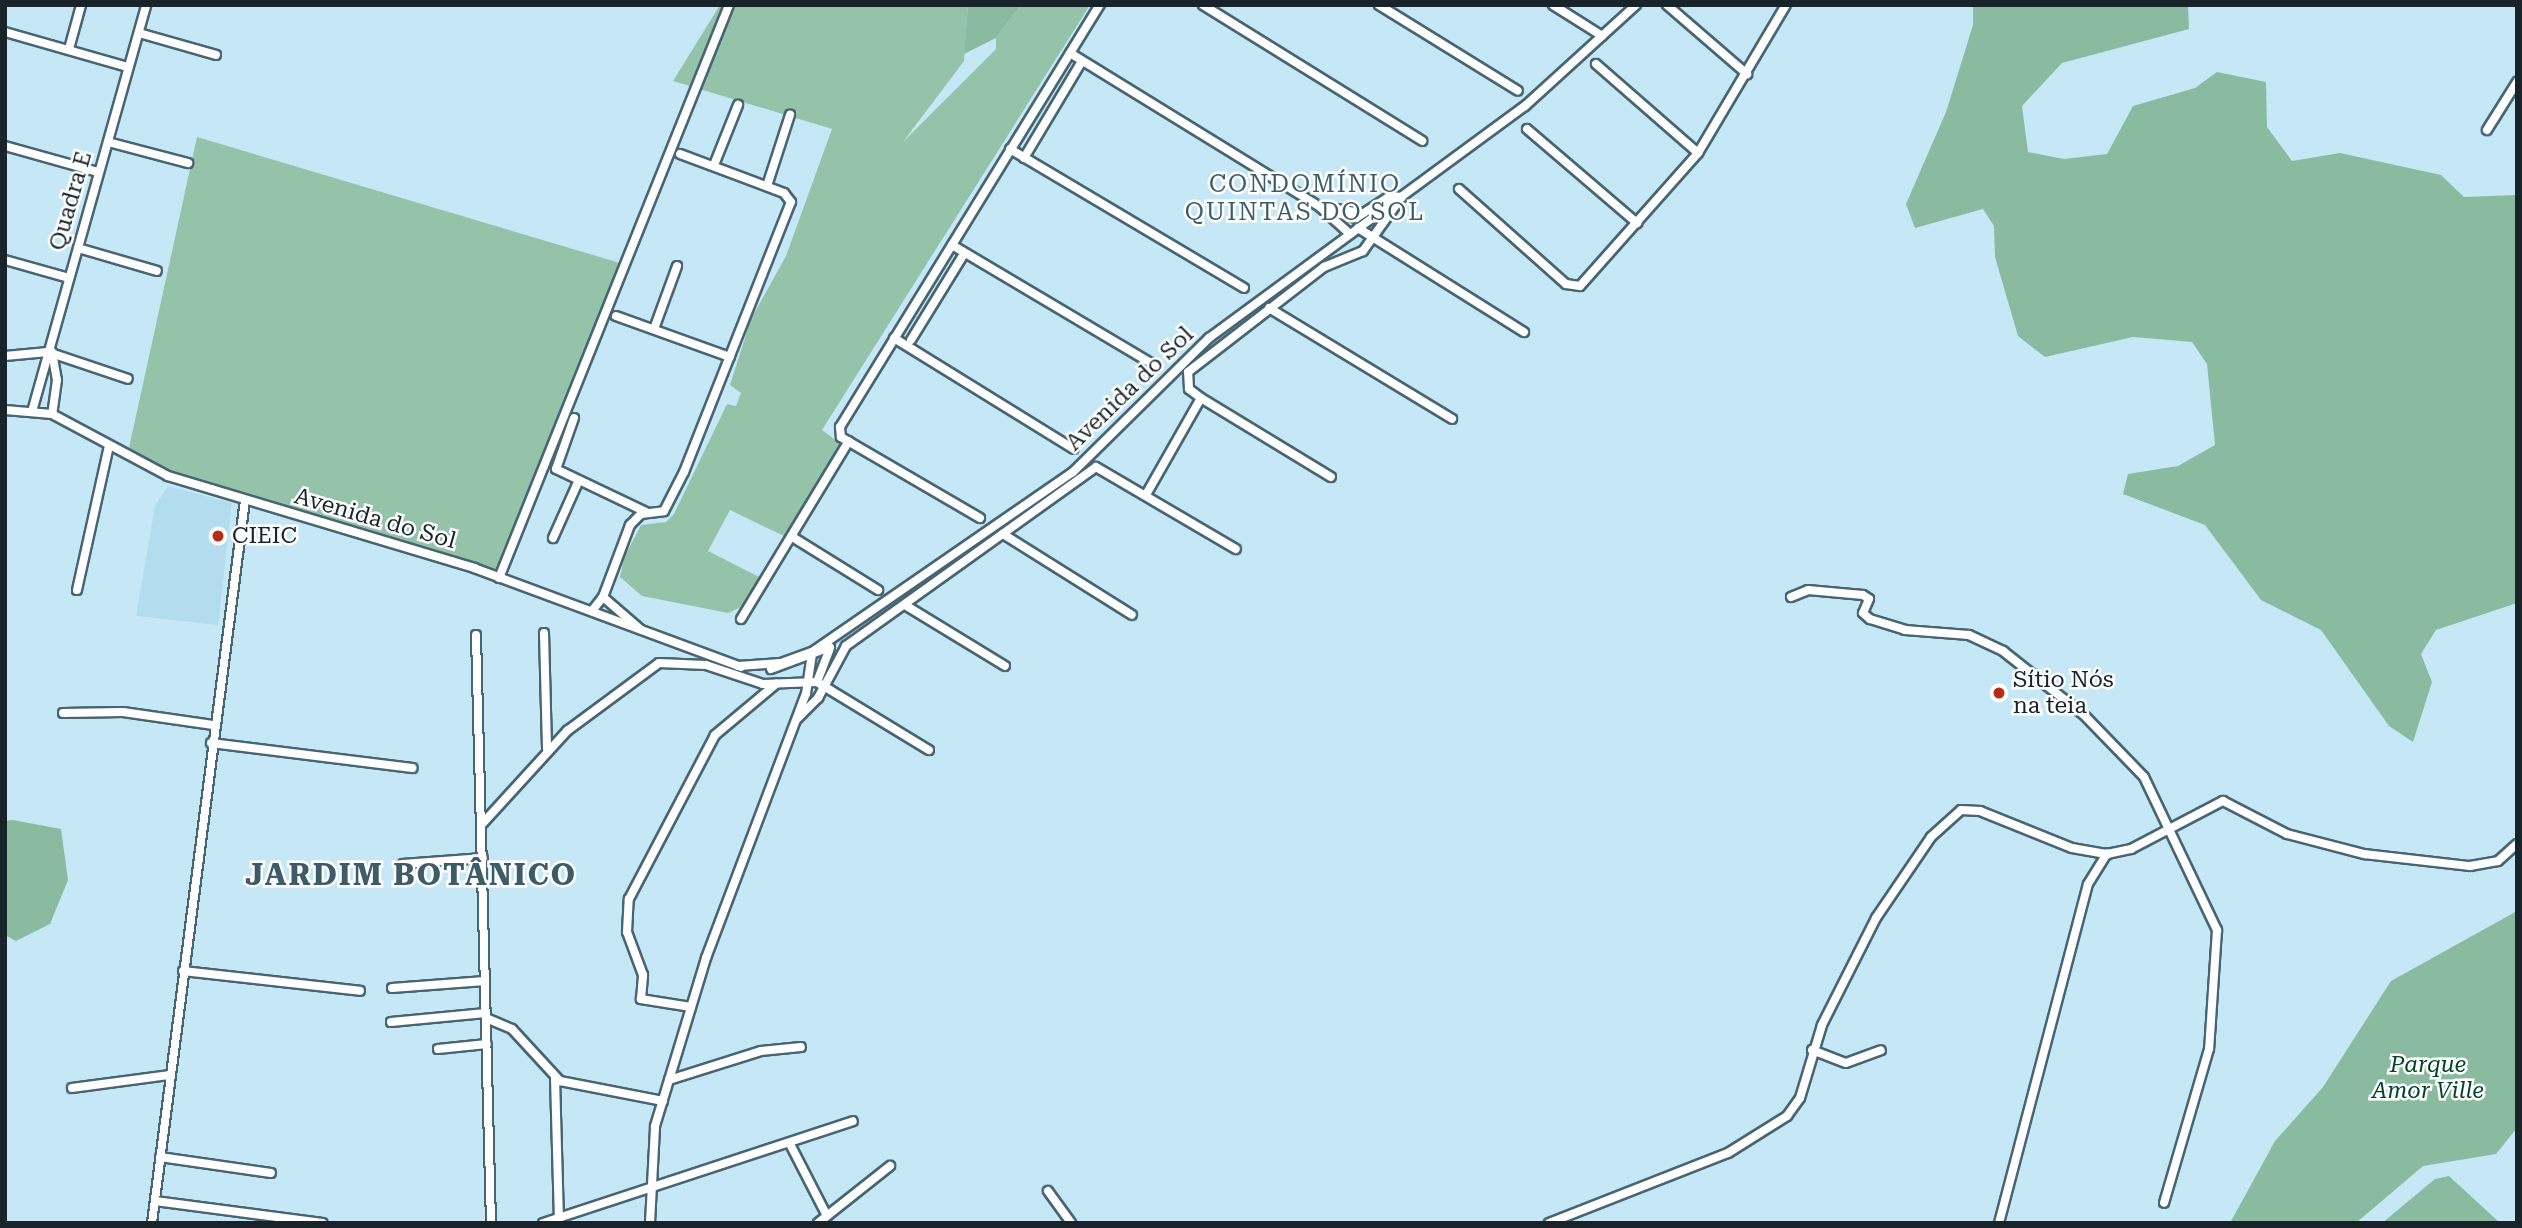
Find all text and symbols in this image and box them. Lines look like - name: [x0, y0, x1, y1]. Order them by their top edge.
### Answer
- street label: Quadra E: [44, 148, 98, 254]
- district label: CONDOMÍNIO QUINTAS DO SOL: [1187, 171, 1423, 227]
- street label: Avenida do Sol: [1060, 321, 1200, 457]
- street label: Avenida do Sol: [291, 483, 459, 555]
- place label: CIEIC: [232, 522, 297, 550]
- marker: CIEIC: [210, 528, 226, 544]
- place label: Sítio Nós na teia: [2013, 666, 2114, 720]
- marker: Sítio Nós na teia: [1991, 685, 2007, 701]
- district label: JARDIM BOTÂNICO: [247, 857, 575, 893]
- park label: Parque Amor Ville: [2372, 1051, 2484, 1105]

